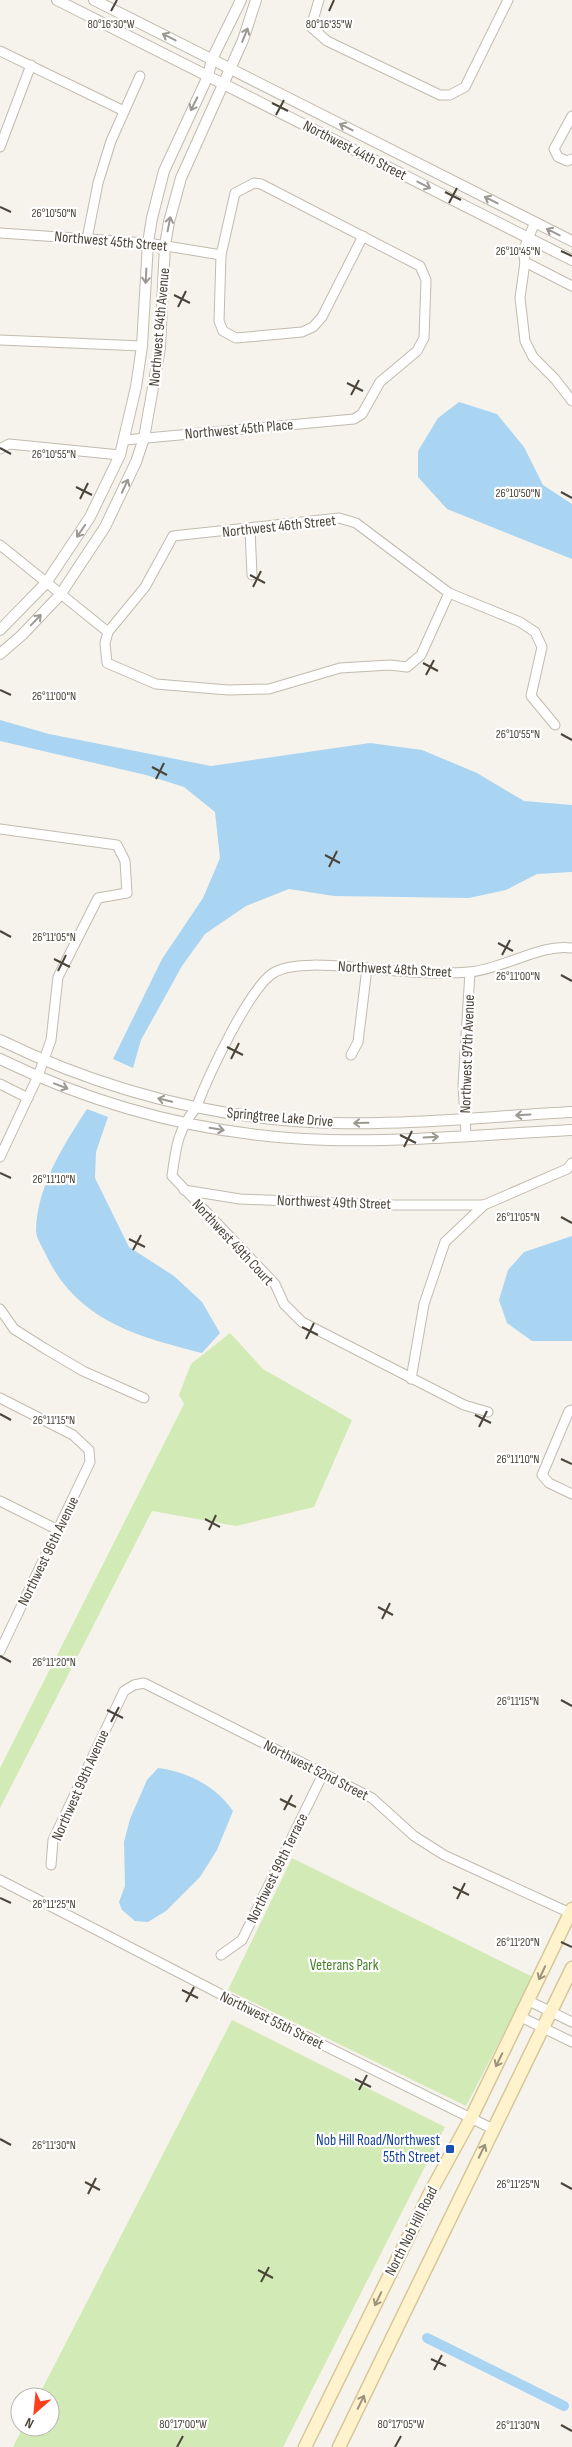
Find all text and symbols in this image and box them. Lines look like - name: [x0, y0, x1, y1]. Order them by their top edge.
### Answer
- text: 80°16'30"W: [87, 17, 135, 32]
- text: 80°16'35"W: [306, 17, 353, 32]
- one-way arrow: [241, 28, 250, 43]
- one-way arrow: [162, 32, 177, 41]
- one-way arrow: [189, 96, 198, 111]
- street label: Northwest 44th Street: [300, 116, 410, 185]
- one-way arrow: [339, 122, 354, 131]
- one-way arrow: [416, 181, 431, 190]
- one-way arrow: [484, 195, 499, 204]
- text: 26°10'50"N: [31, 206, 77, 221]
- one-way arrow: [165, 217, 174, 233]
- street label: Northwest 45th Street: [54, 227, 169, 256]
- one-way arrow: [546, 227, 561, 237]
- text: 26°10'45"N: [496, 244, 540, 259]
- one-way arrow: [142, 267, 151, 283]
- street label: Northwest 94th Avenue: [145, 267, 174, 387]
- street label: Northwest 45th Place: [184, 415, 294, 444]
- text: 26°10'55"N: [32, 447, 76, 462]
- one-way arrow: [120, 479, 130, 494]
- text: 26°10'50"N: [495, 486, 541, 501]
- street label: Northwest 46th Street: [221, 511, 337, 542]
- one-way arrow: [76, 524, 86, 538]
- one-way arrow: [29, 615, 41, 627]
- text: 26°11'00"N: [32, 689, 76, 704]
- text: 26°10'55"N: [496, 727, 540, 742]
- text: 26°11'05"N: [32, 930, 76, 945]
- street label: Northwest 48th Street: [338, 957, 453, 982]
- text: 26°11'00"N: [496, 969, 540, 984]
- street label: Northwest 97th Avenue: [456, 994, 479, 1114]
- one-way arrow: [53, 1081, 68, 1091]
- one-way arrow: [158, 1095, 174, 1104]
- street label: Springtree Lake Drive: [226, 1103, 334, 1132]
- one-way arrow: [516, 1110, 532, 1119]
- one-way arrow: [353, 1118, 370, 1128]
- one-way arrow: [209, 1124, 225, 1134]
- one-way arrow: [423, 1133, 439, 1142]
- text: 26°11'10"N: [33, 1172, 75, 1187]
- street label: Northwest 49th Street: [277, 1191, 392, 1214]
- street label: Northwest 49th Court: [188, 1195, 278, 1290]
- text: 26°11'05"N: [496, 1210, 540, 1225]
- text: 26°11'15"N: [33, 1413, 75, 1428]
- text: 26°11'10"N: [497, 1452, 539, 1467]
- street label: Northwest 96th Avenue: [14, 1493, 83, 1609]
- text: 26°11'20"N: [32, 1655, 76, 1670]
- text: 26°11'15"N: [497, 1694, 539, 1709]
- street label: Northwest 99th Avenue: [47, 1727, 113, 1844]
- street label: Northwest 52nd Street: [260, 1736, 372, 1805]
- street label: Northwest 99th Terrace: [243, 1810, 312, 1926]
- text: 26°11'25"N: [32, 1897, 76, 1912]
- text: 26°11'20"N: [496, 1935, 540, 1950]
- park label: Veterans Park: [310, 1956, 379, 1975]
- one-way arrow: [536, 1965, 546, 1980]
- street label: Northwest 55th Street: [217, 1987, 327, 2054]
- one-way arrow: [494, 2053, 504, 2068]
- place label: Nob Hill Road/Northwest 55th Street: [316, 2131, 440, 2167]
- text: 26°11'30"N: [32, 2138, 76, 2153]
- marker: Nob Hill Road/Northwest 55th Street: [444, 2143, 456, 2155]
- one-way arrow: [478, 2144, 487, 2159]
- text: 26°11'25"N: [496, 2177, 540, 2192]
- street label: North Nob Hill Road: [381, 2183, 442, 2279]
- one-way arrow: [372, 2291, 382, 2306]
- north arrow: [10, 2387, 60, 2437]
- one-way arrow: [357, 2395, 366, 2410]
- text: N: [22, 2414, 37, 2432]
- text: 80°17'00"W: [159, 2417, 207, 2432]
- text: 80°17'05"W: [378, 2417, 425, 2432]
- text: 26°11'30"N: [496, 2418, 540, 2433]

